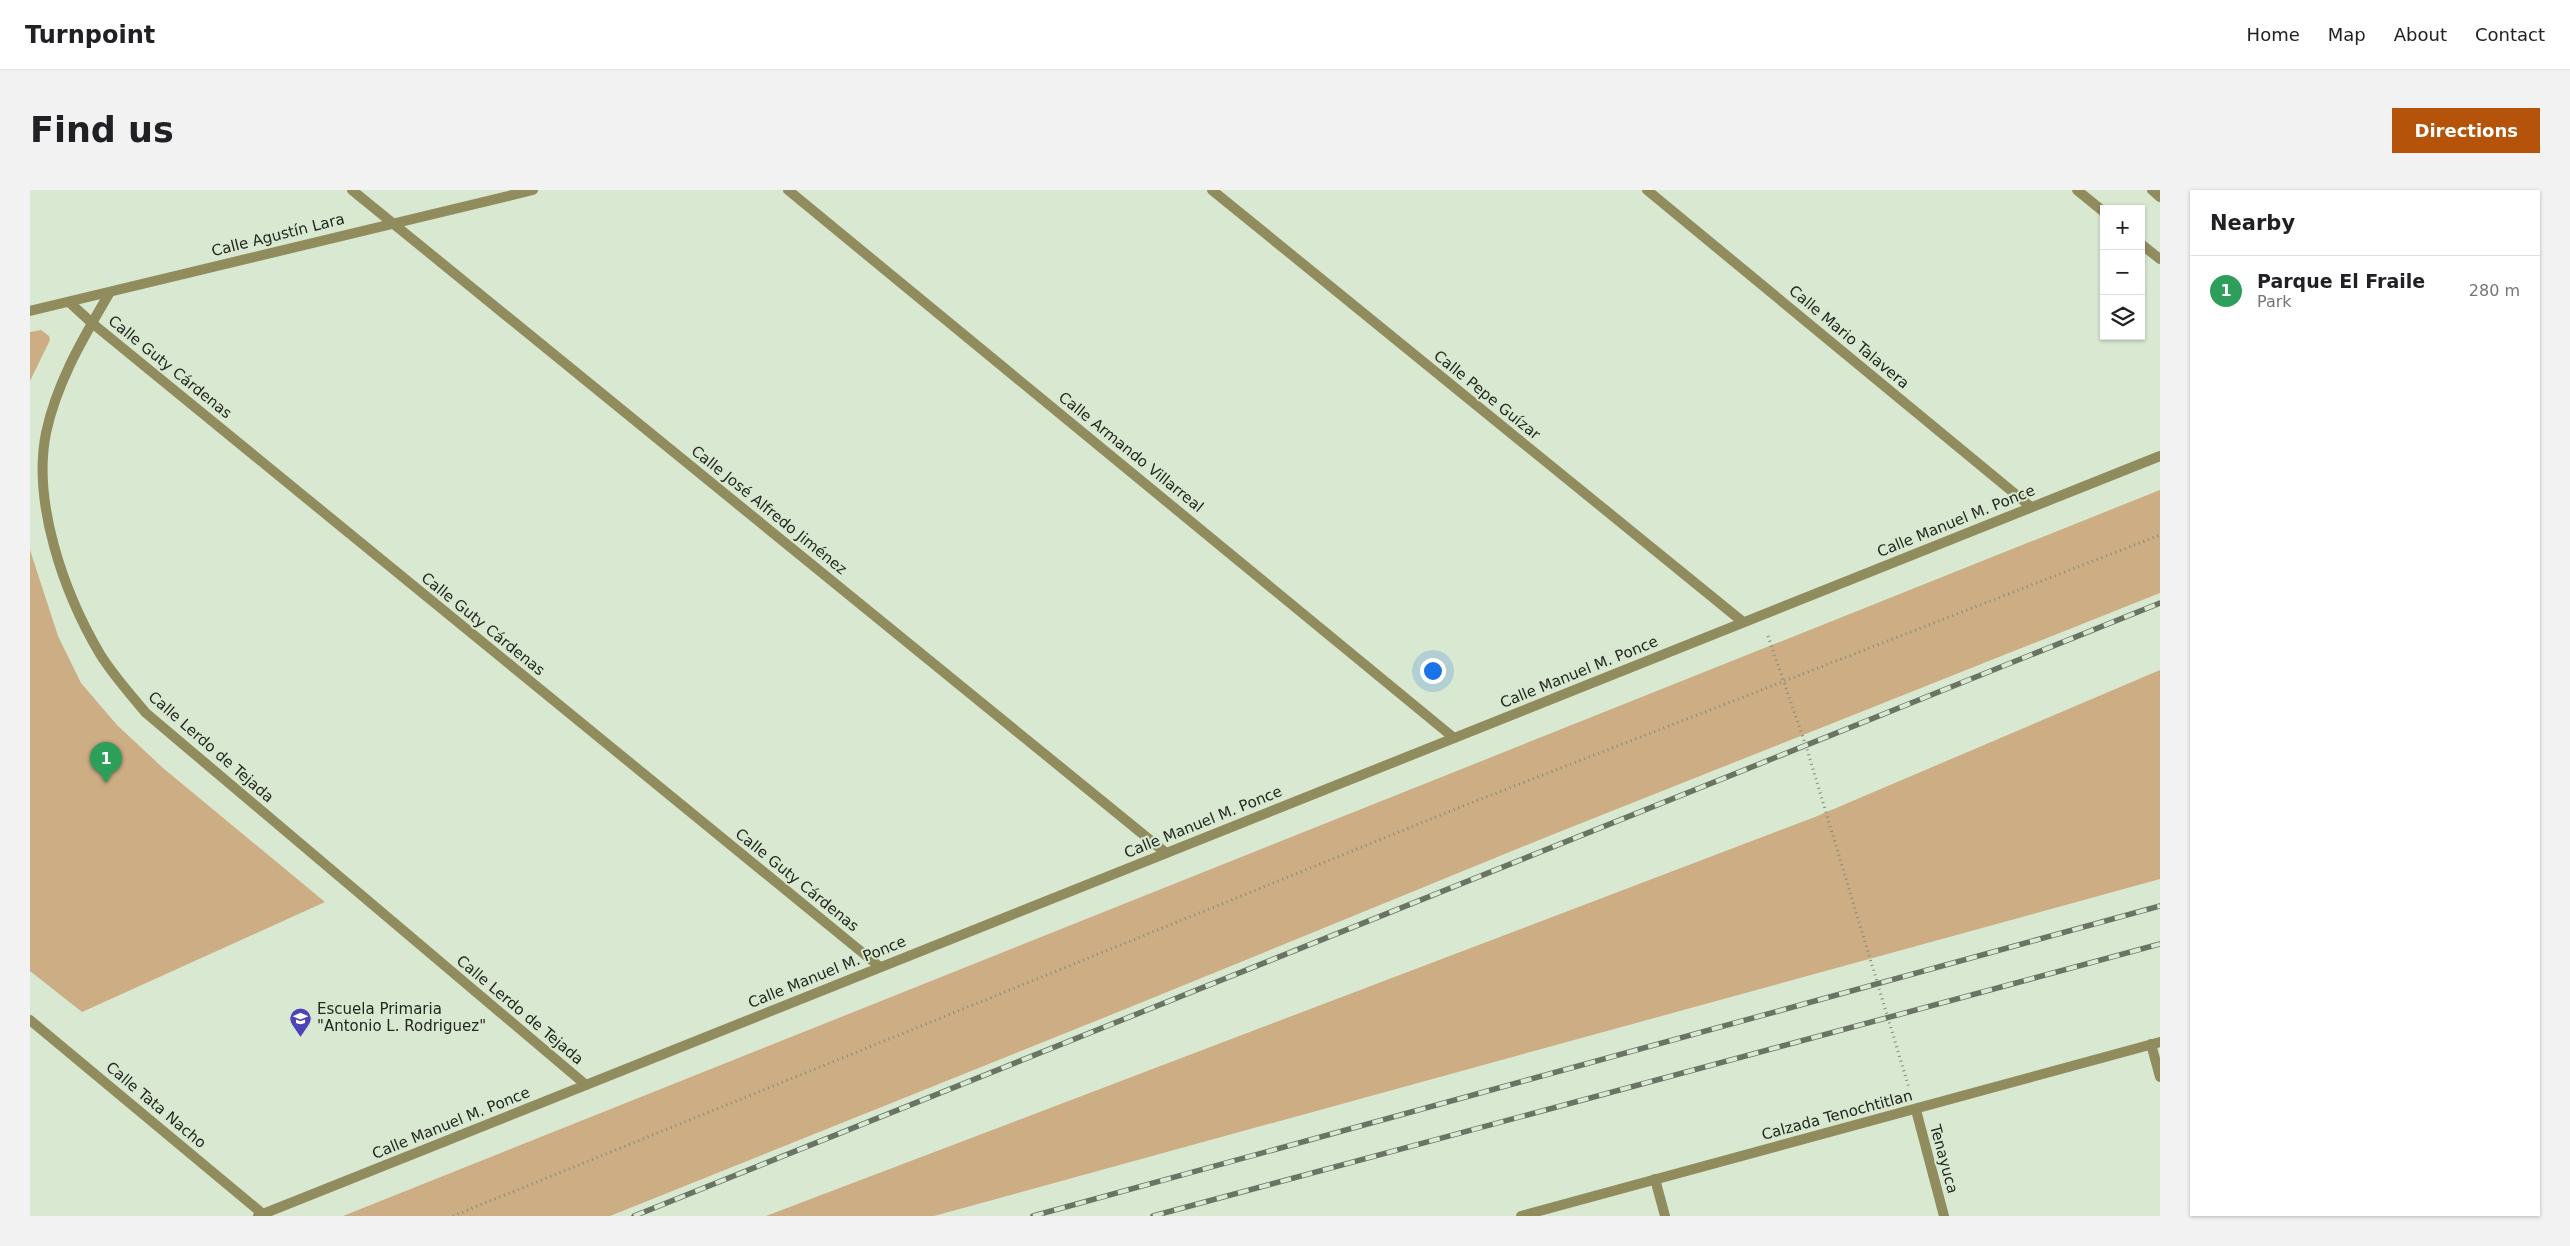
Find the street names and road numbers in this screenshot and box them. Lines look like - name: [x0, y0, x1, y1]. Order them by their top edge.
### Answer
- street label: Calle Agustín Lara: [210, 210, 346, 260]
- street label: Calle Mario Talavera: [1785, 282, 1913, 392]
- street label: Calle Guty Cárdenas: [105, 312, 235, 422]
- street label: Calle Pepe Guízar: [1430, 347, 1545, 444]
- street label: Calle Armando Villarreal: [1055, 388, 1207, 516]
- street label: Calle José Alfredo Jiménez: [688, 442, 850, 578]
- street label: Calle Manuel M. Ponce: [1875, 481, 2037, 561]
- street label: Calle Guty Cárdenas: [418, 569, 548, 679]
- street label: Calle Manuel M. Ponce: [1498, 632, 1660, 712]
- street label: Calle Lerdo de Tejada: [145, 688, 277, 806]
- street label: Calle Manuel M. Ponce: [1122, 782, 1284, 862]
- street label: Calle Guty Cárdenas: [732, 825, 862, 935]
- street label: Calle Manuel M. Ponce: [746, 932, 908, 1012]
- street label: Calle Lerdo de Tejada: [453, 952, 587, 1068]
- street label: Calle Tata Nacho: [102, 1058, 210, 1152]
- street label: Calle Manuel M. Ponce: [370, 1083, 532, 1163]
- street label: Calzada Tenochtitlan: [1760, 1086, 1914, 1144]
- street label: Tenayuca: [1926, 1122, 1962, 1195]

